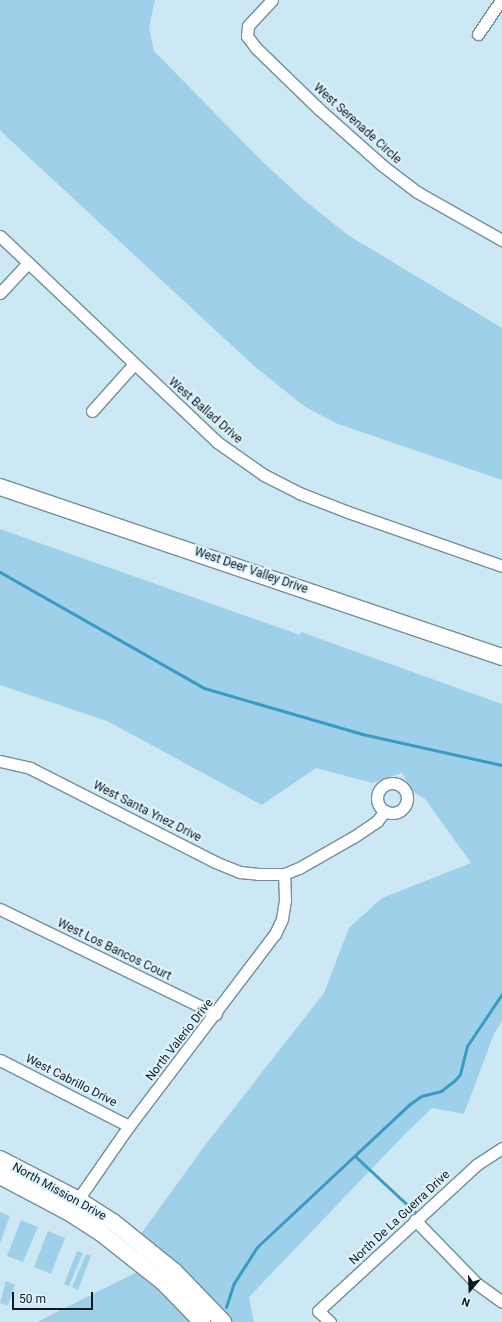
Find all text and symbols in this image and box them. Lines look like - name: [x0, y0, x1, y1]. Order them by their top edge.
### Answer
- street label: West Serenade Circle: [310, 81, 404, 167]
- street label: West Ballad Drive: [165, 375, 245, 447]
- street label: West Deer Valley Drive: [192, 545, 310, 597]
- street label: West Santa Ynez Drive: [91, 778, 203, 846]
- street label: West Los Bancos Court: [55, 916, 173, 984]
- street label: North Valerio Drive: [143, 996, 217, 1084]
- street label: West Cabrillo Drive: [23, 1052, 119, 1110]
- street label: North Mission Drive: [9, 1160, 109, 1224]
- street label: North De La Guerra Drive: [347, 1168, 453, 1268]
- north arrow: [450, 1270, 490, 1310]
- scale bar: [14, 1284, 95, 1310]
- text: 50 m: [19, 1292, 46, 1306]
- text: N: [460, 1294, 472, 1309]

